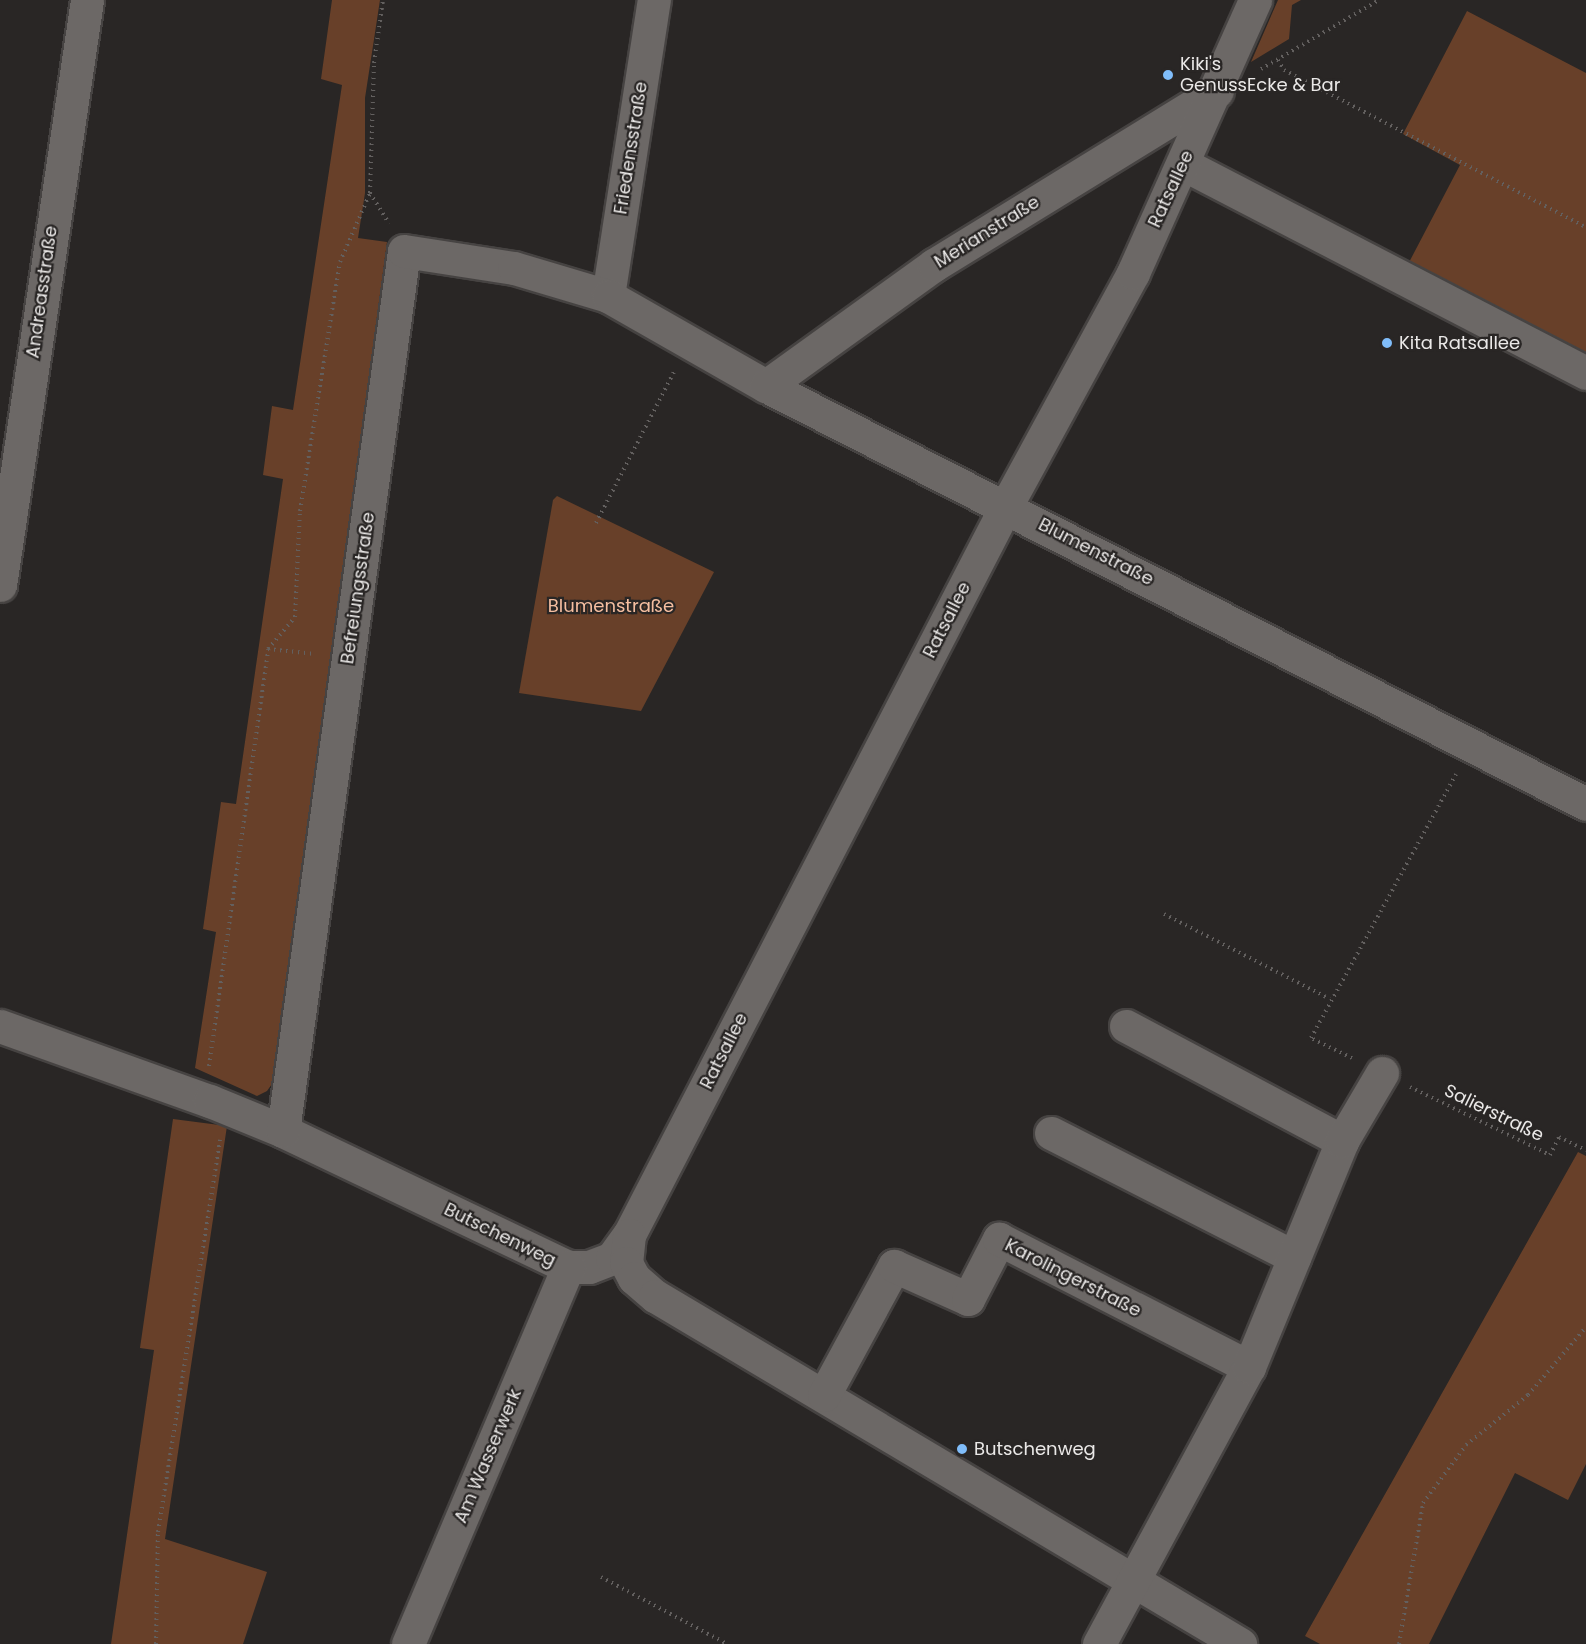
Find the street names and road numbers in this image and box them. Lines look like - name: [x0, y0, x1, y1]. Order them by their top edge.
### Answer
- street label: Friedensstraße: [610, 80, 652, 216]
- street label: Ratsallee: [1144, 147, 1198, 231]
- street label: Merianstraße: [931, 191, 1043, 273]
- street label: Andreasstraße: [22, 224, 62, 360]
- street label: Befreiungsstraße: [337, 511, 379, 665]
- street label: Blumenstraße: [1035, 514, 1157, 590]
- street label: Ratsallee: [919, 578, 975, 662]
- street label: Ratsallee: [696, 1009, 752, 1093]
- street label: Salierstraße: [1441, 1080, 1547, 1146]
- street label: Butschenweg: [441, 1199, 559, 1271]
- street label: Karolingerstraße: [1001, 1234, 1145, 1322]
- street label: Am Wasserwerk: [450, 1386, 526, 1526]

